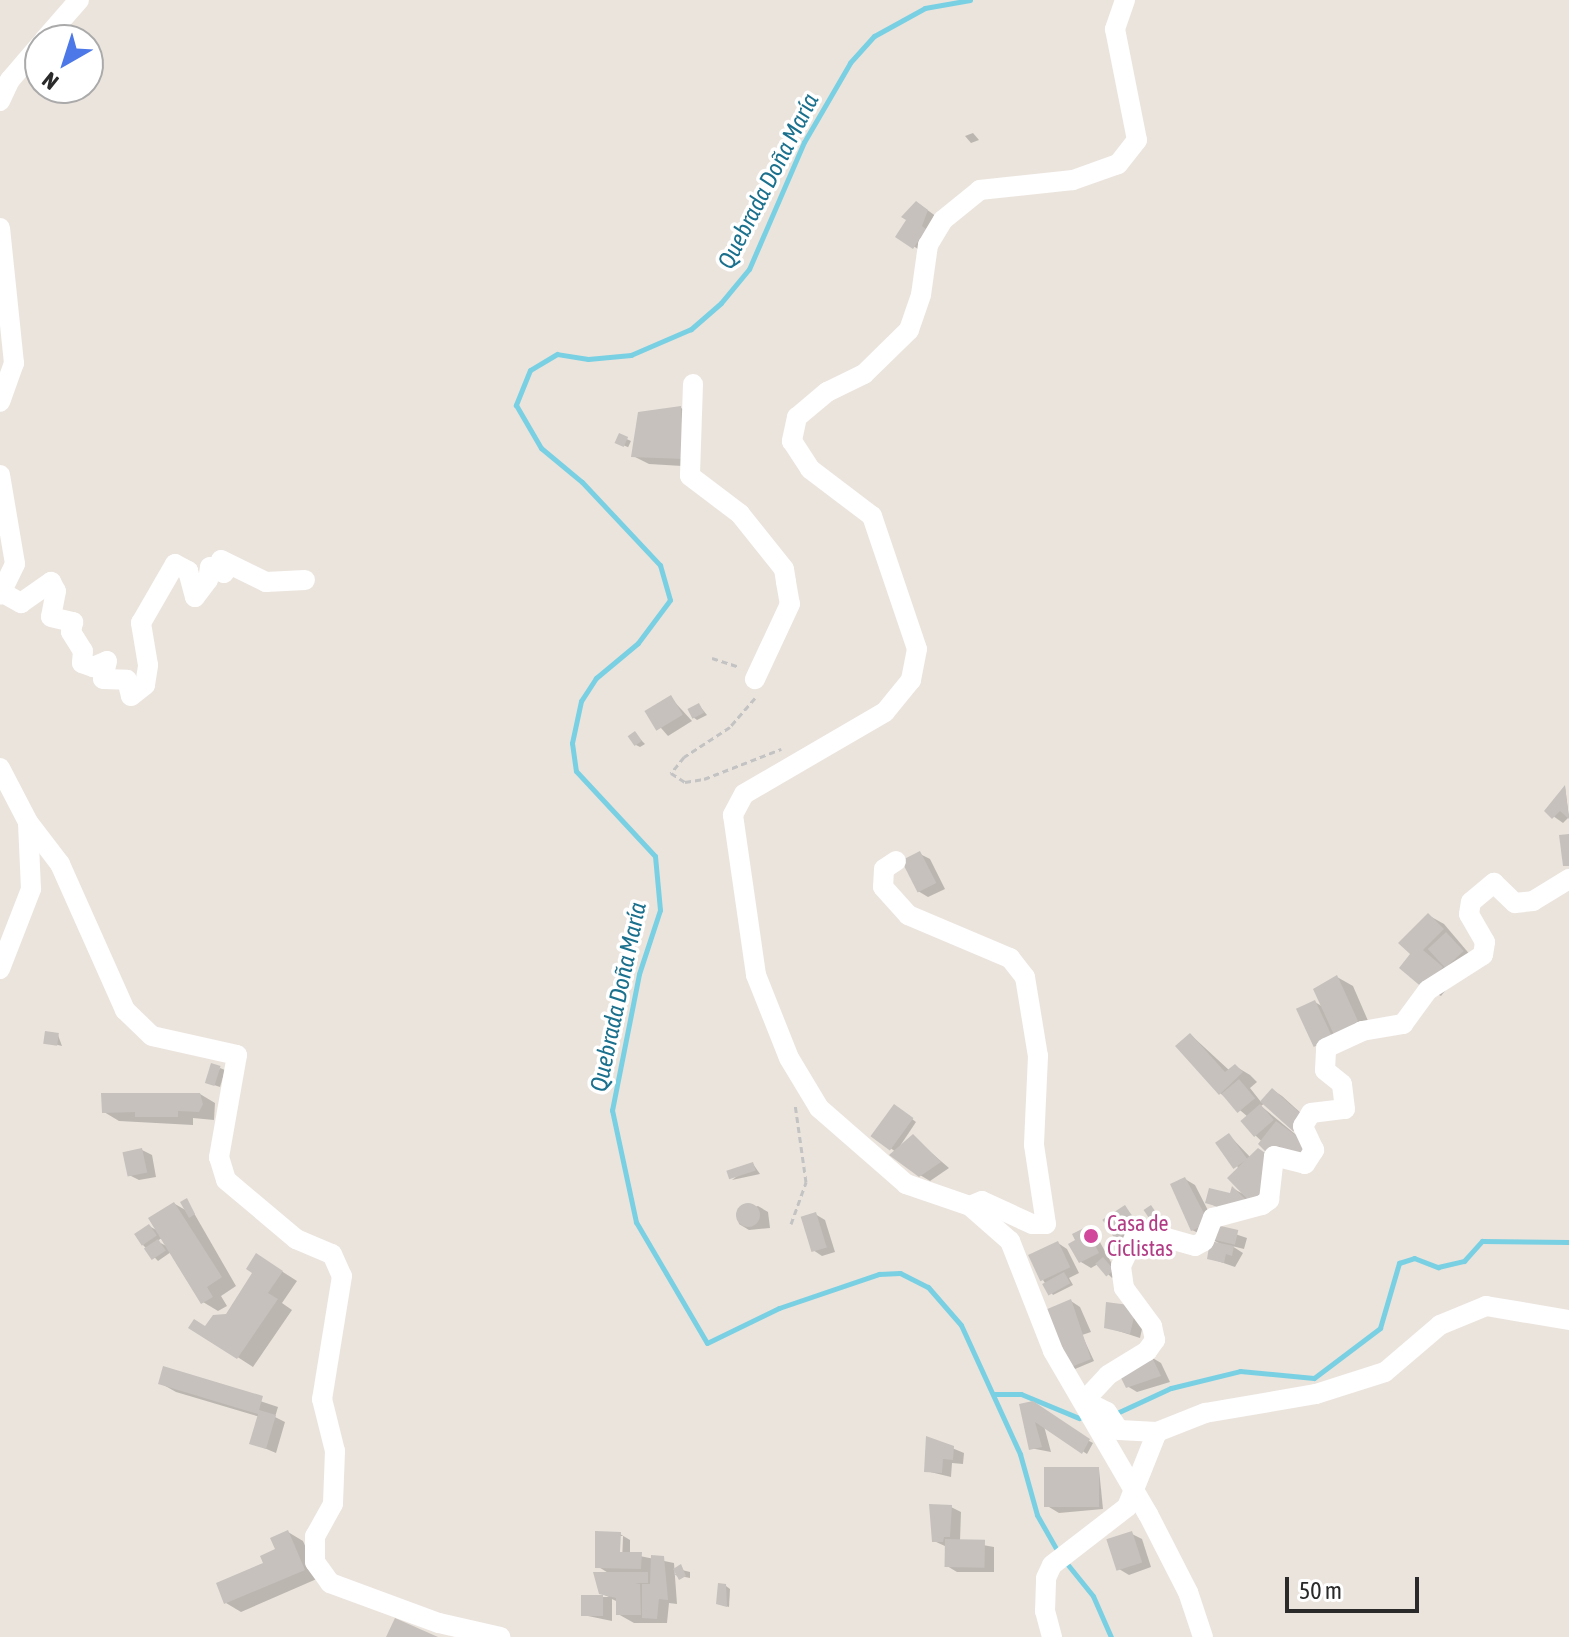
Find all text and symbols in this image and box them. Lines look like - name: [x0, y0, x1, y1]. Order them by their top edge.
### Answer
- north arrow: [24, 24, 104, 104]
- text: N: [37, 67, 63, 95]
- water label: Quebrada Doña María: [711, 88, 825, 274]
- water label: Quebrada Doña María: [584, 900, 652, 1094]
- place label: Casa de Ciclistas: [1107, 1210, 1173, 1262]
- marker: Casa de Ciclistas: [1082, 1227, 1100, 1245]
- scale bar: [1289, 1561, 1423, 1611]
- text: 50 m: [1299, 1577, 1342, 1604]

